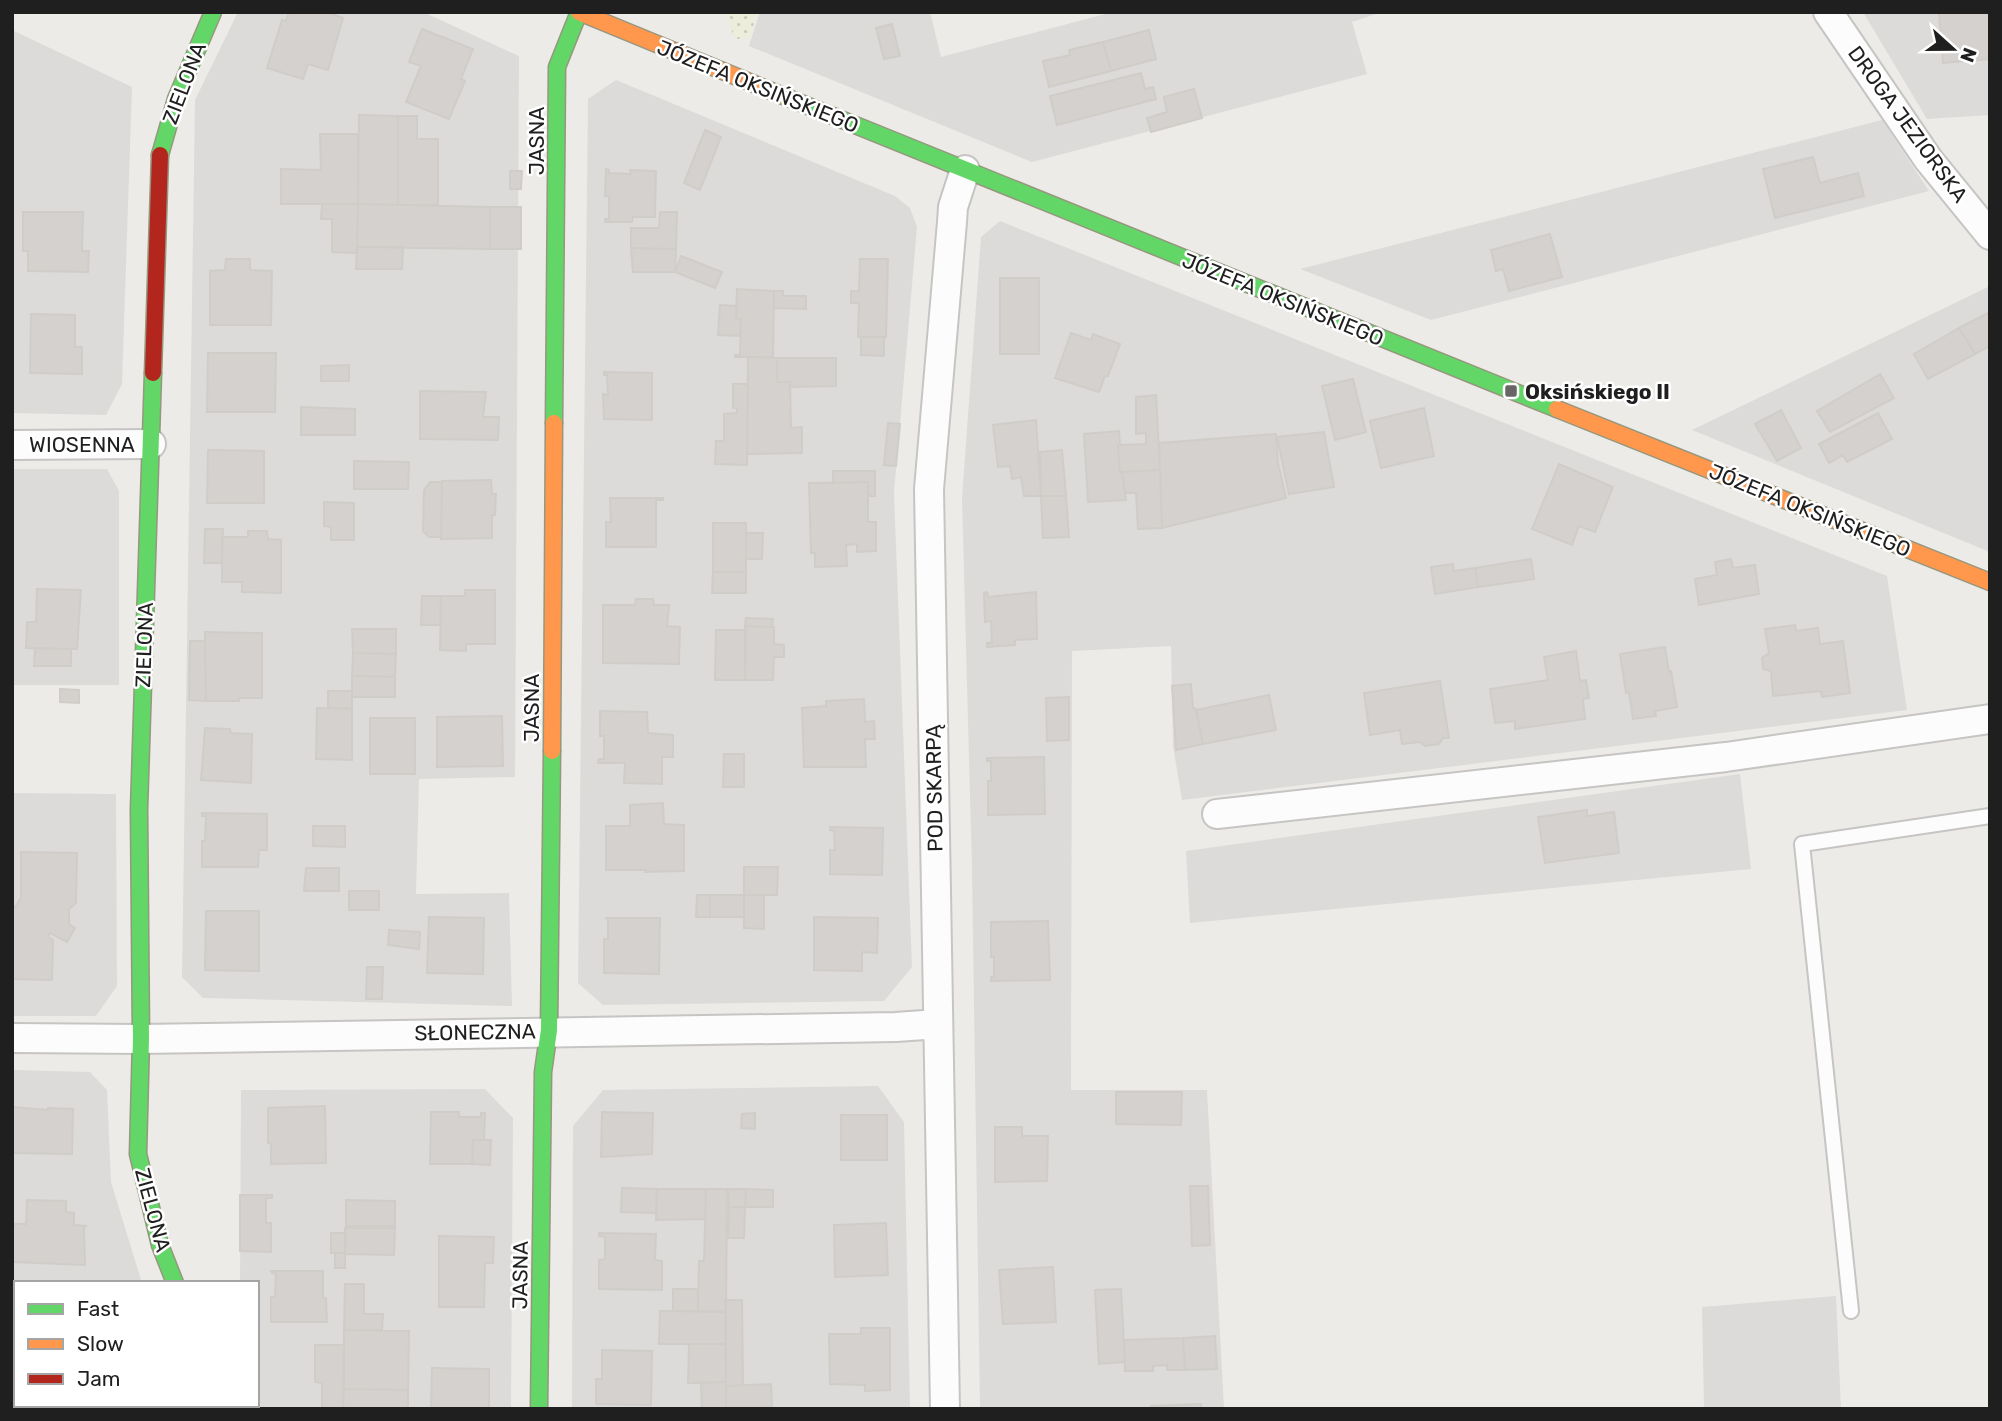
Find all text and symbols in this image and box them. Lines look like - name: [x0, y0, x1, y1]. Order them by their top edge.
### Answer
- north arrow: [1918, 14, 1988, 84]
- street label: JÓZEFA OKSIŃSKIEGO: [654, 34, 862, 138]
- street label: ZIELONA: [157, 39, 211, 127]
- street label: DROGA JEZIORSKA: [1843, 41, 1973, 207]
- text: N: [1955, 44, 1982, 65]
- street label: JASNA: [524, 107, 549, 175]
- street label: JÓZEFA OKSIŃSKIEGO: [1179, 247, 1387, 351]
- place label: Oksińskiego II: [1525, 379, 1670, 404]
- marker: Oksińskiego II: [1503, 383, 1519, 399]
- street label: WIOSENNA: [29, 432, 135, 457]
- street label: JÓZEFA OKSIŃSKIEGO: [1706, 458, 1914, 562]
- street label: ZIELONA: [130, 602, 158, 688]
- street label: JASNA: [519, 674, 544, 742]
- street label: POD SKARPĄ: [920, 724, 948, 852]
- street label: SŁONECZNA: [414, 1018, 536, 1046]
- street label: ZIELONA: [130, 1165, 176, 1255]
- street label: JASNA: [507, 1240, 533, 1310]
- legend: [14, 1281, 259, 1407]
- text: Fast: [77, 1296, 119, 1321]
- text: Slow: [77, 1331, 124, 1356]
- text: Jam: [77, 1366, 121, 1391]

